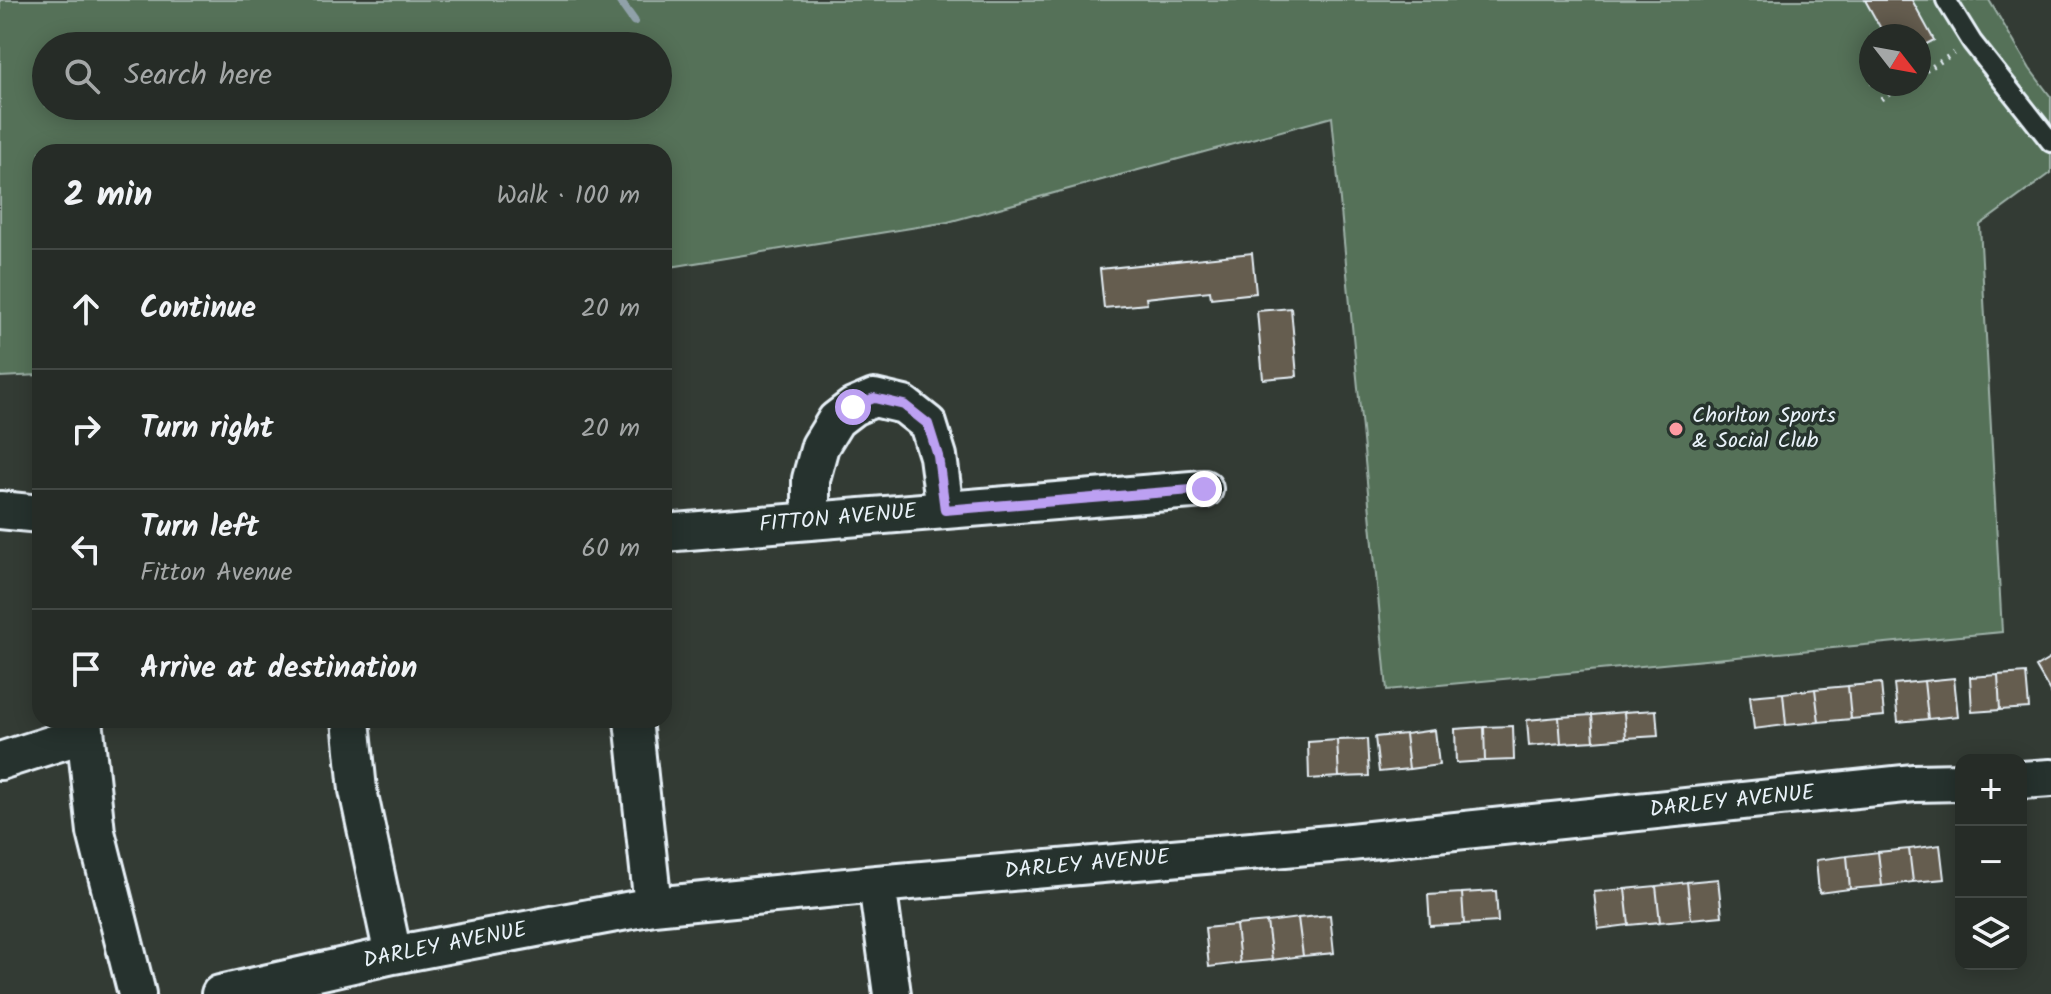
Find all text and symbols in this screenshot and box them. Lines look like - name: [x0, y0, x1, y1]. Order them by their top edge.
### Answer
- north arrow: [1859, 24, 1931, 96]
- search box: [32, 32, 672, 120]
- text: Search here: [124, 52, 272, 100]
- icon: search: [60, 54, 104, 98]
- text: 2 min: [64, 169, 152, 223]
- text: Walk · 100 m: [497, 175, 640, 217]
- text: Continue: [140, 285, 256, 333]
- icon: ahead: [64, 287, 108, 331]
- text: 20 m: [581, 288, 640, 330]
- route start: [835, 389, 871, 425]
- place label: Chorlton Sports & Social Club: [1692, 399, 1837, 459]
- text: Turn right: [140, 405, 273, 453]
- icon: right: [64, 407, 108, 451]
- text: 20 m: [581, 408, 640, 450]
- marker: Chorlton Sports & Social Club: [1667, 420, 1685, 438]
- route end: [1186, 471, 1222, 507]
- street label: FITTON AVENUE: [758, 495, 919, 543]
- text: Turn left: [140, 504, 259, 552]
- icon: left: [64, 527, 108, 571]
- text: 60 m: [581, 528, 640, 570]
- text: Fitton Avenue: [140, 552, 293, 594]
- text: Arrive at destination: [140, 645, 417, 693]
- icon: arrive: [64, 647, 108, 691]
- map controls: [1955, 754, 2027, 970]
- button: +: [1955, 754, 2027, 826]
- street label: DARLEY AVENUE: [1648, 776, 1817, 828]
- button: −: [1955, 826, 2027, 898]
- street label: DARLEY AVENUE: [1003, 840, 1172, 890]
- button: layers: [1955, 898, 2027, 970]
- street label: DARLEY AVENUE: [360, 913, 531, 979]

